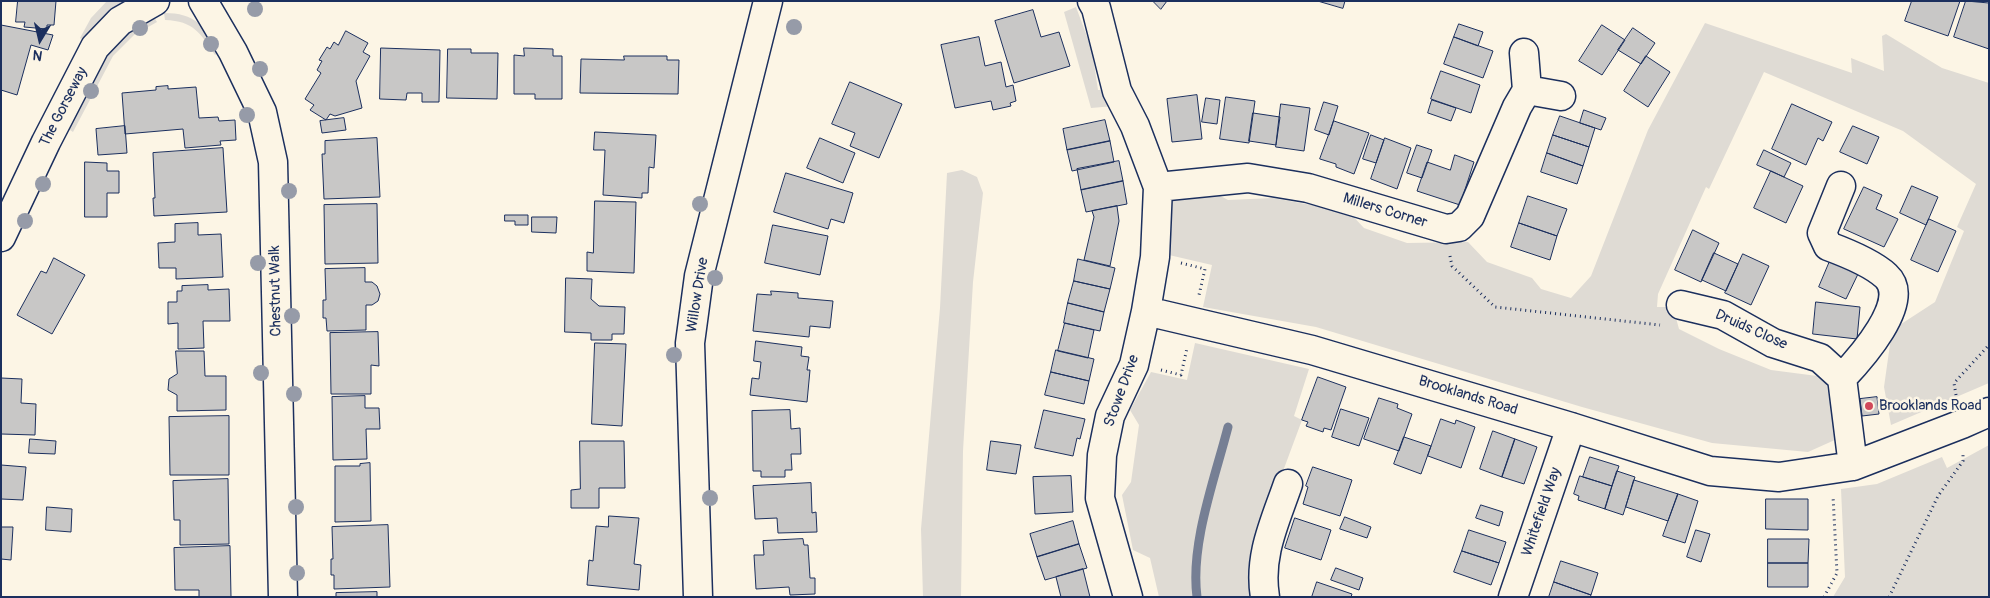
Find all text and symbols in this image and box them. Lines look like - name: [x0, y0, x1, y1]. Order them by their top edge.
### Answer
- north arrow: [15, 15, 65, 65]
- text: N: [32, 46, 44, 64]
- street label: The Gorseway: [36, 64, 92, 150]
- street label: Millers Corner: [1341, 190, 1429, 232]
- street label: Chestnut Walk: [266, 245, 286, 337]
- street label: Willow Drive: [683, 256, 713, 334]
- street label: Druids Close: [1712, 306, 1790, 354]
- street label: Stowe Drive: [1101, 352, 1143, 430]
- street label: Brooklands Road: [1416, 372, 1520, 420]
- place label: Brooklands Road: [1879, 397, 1982, 415]
- marker: Brooklands Road: [1863, 400, 1875, 412]
- street label: Whitefield Way: [1518, 465, 1566, 559]

